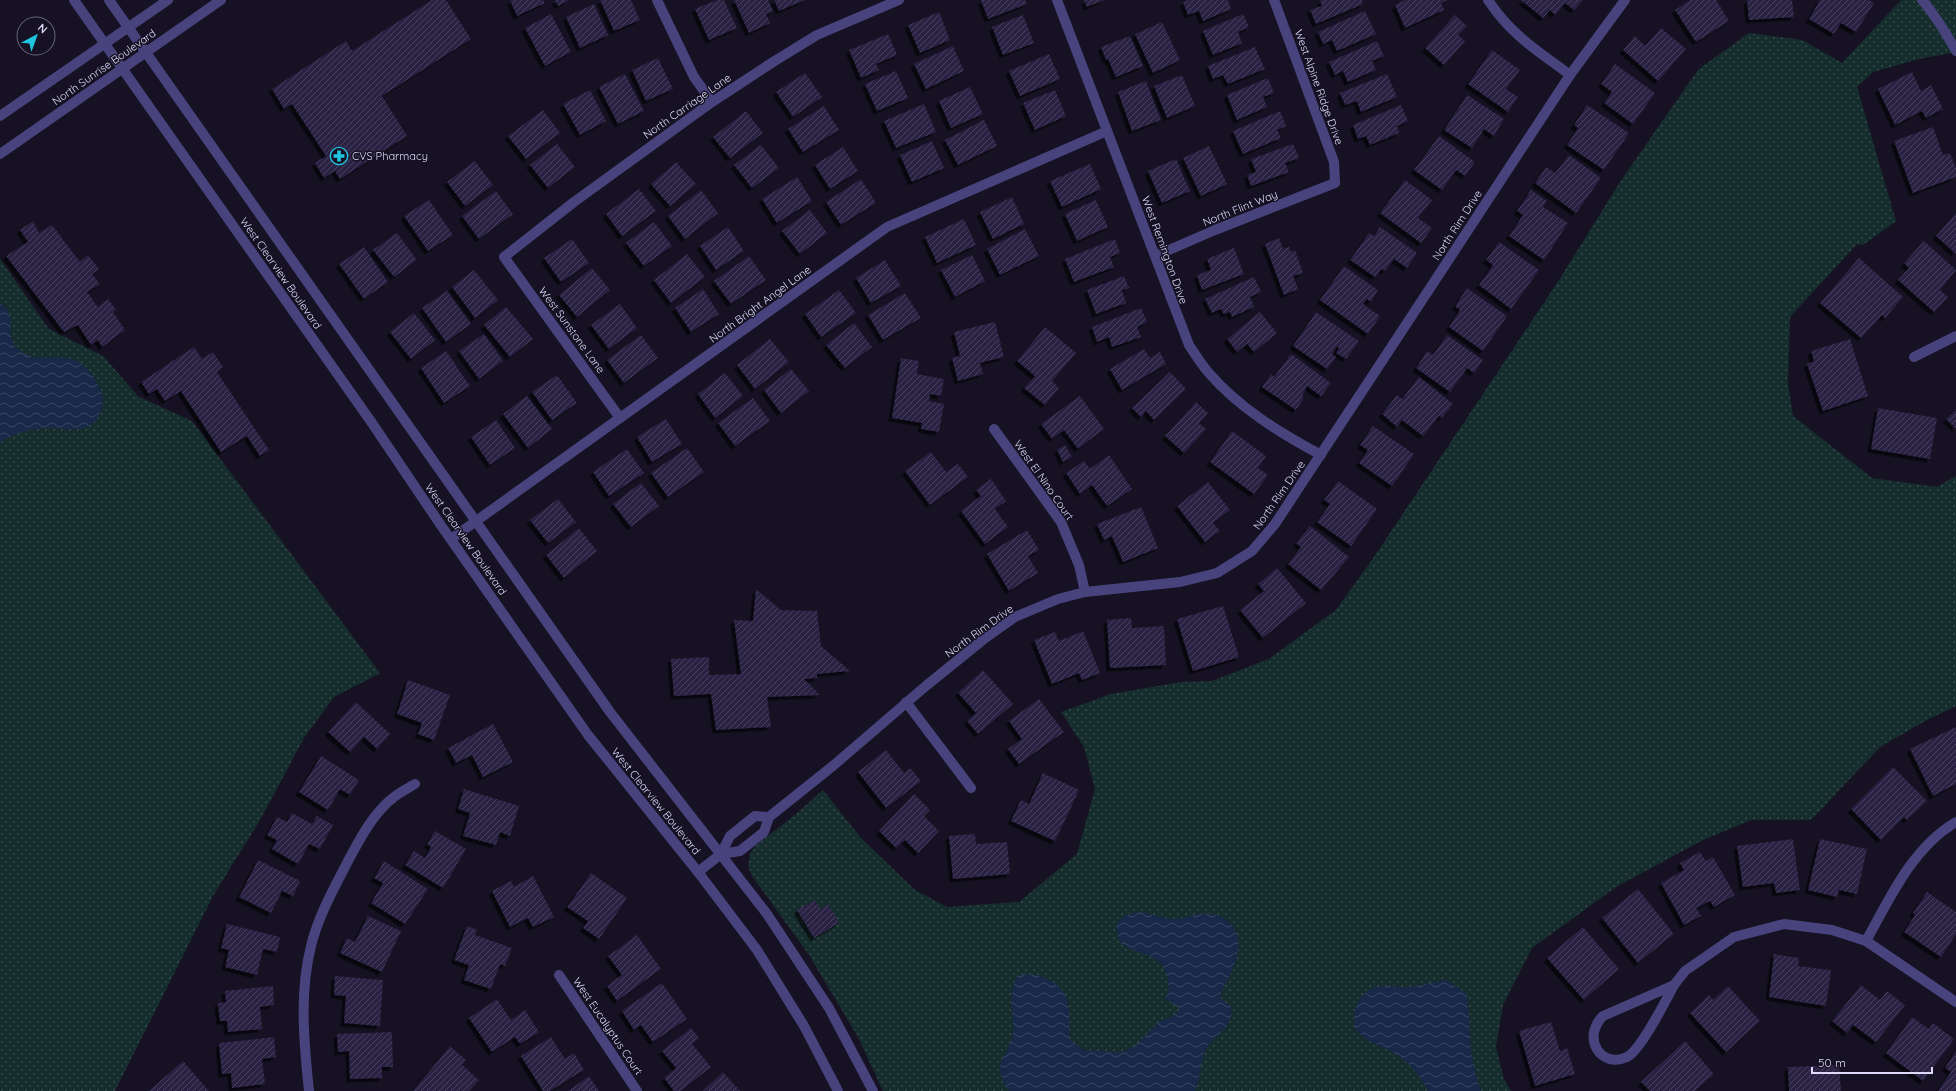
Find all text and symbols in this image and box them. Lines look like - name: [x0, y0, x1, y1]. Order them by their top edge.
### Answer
- north arrow: [16, 16, 56, 56]
- text: N: [35, 21, 50, 36]
- street label: North Sunrise Boulevard: [49, 26, 159, 108]
- street label: West Alpine Ridge Drive: [1292, 27, 1346, 147]
- street label: North Carriage Lane: [640, 70, 734, 142]
- pharmacy icon: CVS Pharmacy: [329, 146, 349, 166]
- place label: CVS Pharmacy: [352, 149, 428, 163]
- street label: North Flint Way: [1201, 187, 1279, 229]
- street label: North Rim Drive: [1429, 187, 1485, 263]
- street label: West Remington Drive: [1139, 194, 1191, 306]
- street label: West Clearview Boulevard: [237, 214, 325, 332]
- street label: North Bright Angel Lane: [706, 262, 814, 346]
- street label: West Sunstone Lane: [536, 284, 608, 376]
- street label: West El Nino Court: [1011, 437, 1077, 523]
- street label: North Rim Drive: [1250, 458, 1308, 532]
- street label: West Clearview Boulevard: [422, 480, 510, 598]
- street label: North Rim Drive: [942, 601, 1016, 661]
- street label: West Clearview Boulevard: [609, 745, 703, 857]
- street label: West Eucalyptus Court: [570, 974, 646, 1078]
- scale bar: [1812, 1049, 1932, 1075]
- text: 50 m: [1818, 1055, 1846, 1070]

